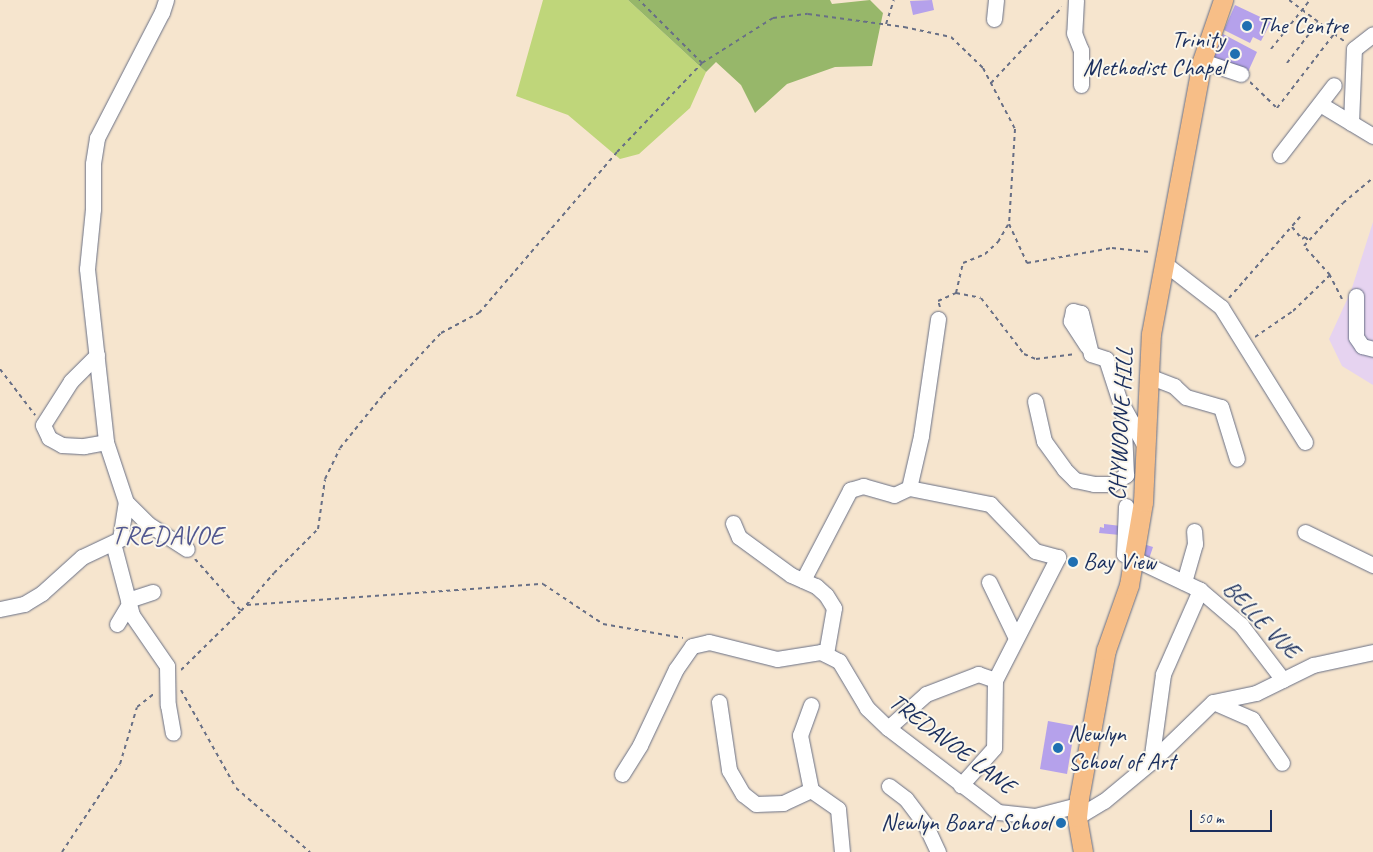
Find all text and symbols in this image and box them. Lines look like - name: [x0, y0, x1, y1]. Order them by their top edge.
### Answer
- place label: The Centre: [1257, 12, 1348, 40]
- marker: The Centre: [1241, 20, 1253, 32]
- place label: Trinity Methodist Chapel: [1083, 26, 1225, 82]
- marker: Trinity Methodist Chapel: [1229, 48, 1241, 60]
- street label: CHYWOONE HILL: [1103, 347, 1139, 501]
- district label: TREDAVOE: [111, 520, 225, 552]
- place label: Bay View: [1083, 548, 1156, 576]
- marker: Bay View: [1067, 556, 1079, 568]
- street label: BELLE VUE: [1216, 575, 1306, 665]
- street label: TREDAVOE LANE: [883, 687, 1021, 801]
- place label: Newlyn School of Art: [1068, 720, 1175, 776]
- marker: Newlyn School of Art: [1052, 742, 1064, 754]
- scale bar: [1193, 800, 1276, 832]
- place label: Newlyn Board School: [881, 809, 1051, 837]
- text: 50 m: [1198, 809, 1224, 828]
- marker: Newlyn Board School: [1055, 817, 1067, 829]

